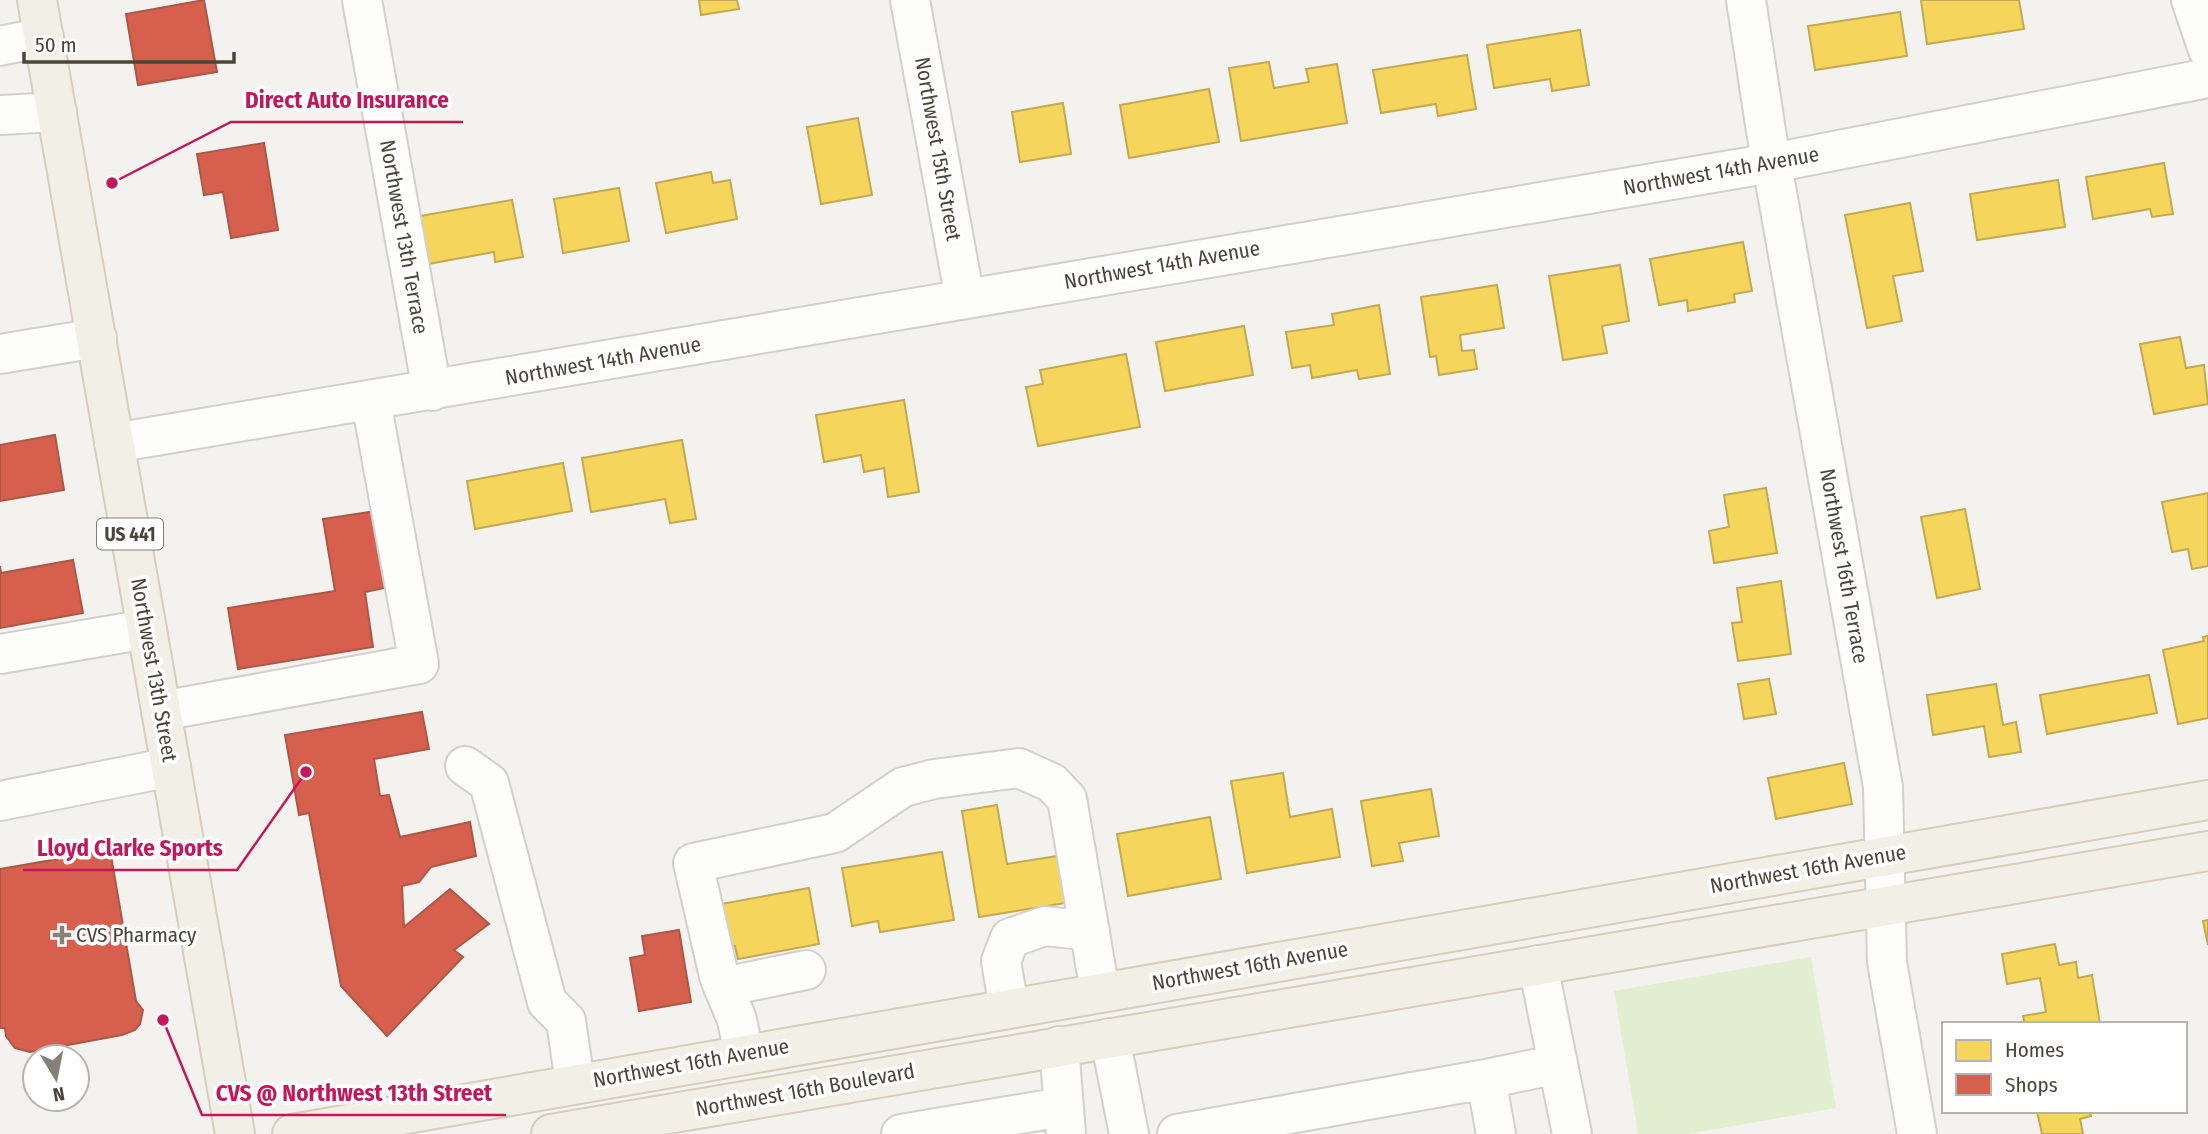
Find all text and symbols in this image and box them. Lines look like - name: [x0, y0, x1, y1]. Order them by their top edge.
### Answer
- scale bar: [24, 21, 234, 65]
- text: 50 m: [35, 32, 77, 58]
- street label: Northwest 15th Street: [909, 55, 967, 243]
- callout: Direct Auto Insurance: [231, 78, 463, 122]
- text: Direct Auto Insurance: [245, 86, 449, 114]
- street label: Northwest 13th Terrace: [374, 138, 434, 336]
- street label: Northwest 14th Avenue: [1621, 141, 1821, 201]
- street label: Northwest 14th Avenue: [1062, 235, 1262, 295]
- street label: Northwest 14th Avenue: [503, 331, 703, 391]
- street label: Northwest 16th Terrace: [1814, 466, 1874, 666]
- road number: US 441: [97, 519, 163, 550]
- street label: Northwest 13th Street: [125, 576, 183, 764]
- callout: Lloyd Clarke Sports: [23, 826, 237, 870]
- text: Lloyd Clarke Sports: [37, 834, 223, 862]
- street label: Northwest 16th Avenue: [1708, 839, 1908, 899]
- place label: CVS Pharmacy: [76, 922, 197, 948]
- marker: CVS Pharmacy: [54, 927, 70, 943]
- street label: Northwest 16th Avenue: [1150, 936, 1350, 996]
- legend: [1942, 1022, 2187, 1113]
- street label: Northwest 16th Avenue: [591, 1033, 791, 1093]
- text: Homes: [2005, 1037, 2064, 1063]
- north arrow: [21, 1043, 91, 1113]
- street label: Northwest 16th Boulevard: [693, 1058, 917, 1122]
- callout: CVS @ Northwest 13th Street: [202, 1071, 506, 1115]
- text: Shops: [2005, 1072, 2058, 1098]
- text: CVS @ Northwest 13th Street: [216, 1079, 493, 1107]
- text: N: [51, 1082, 66, 1107]

